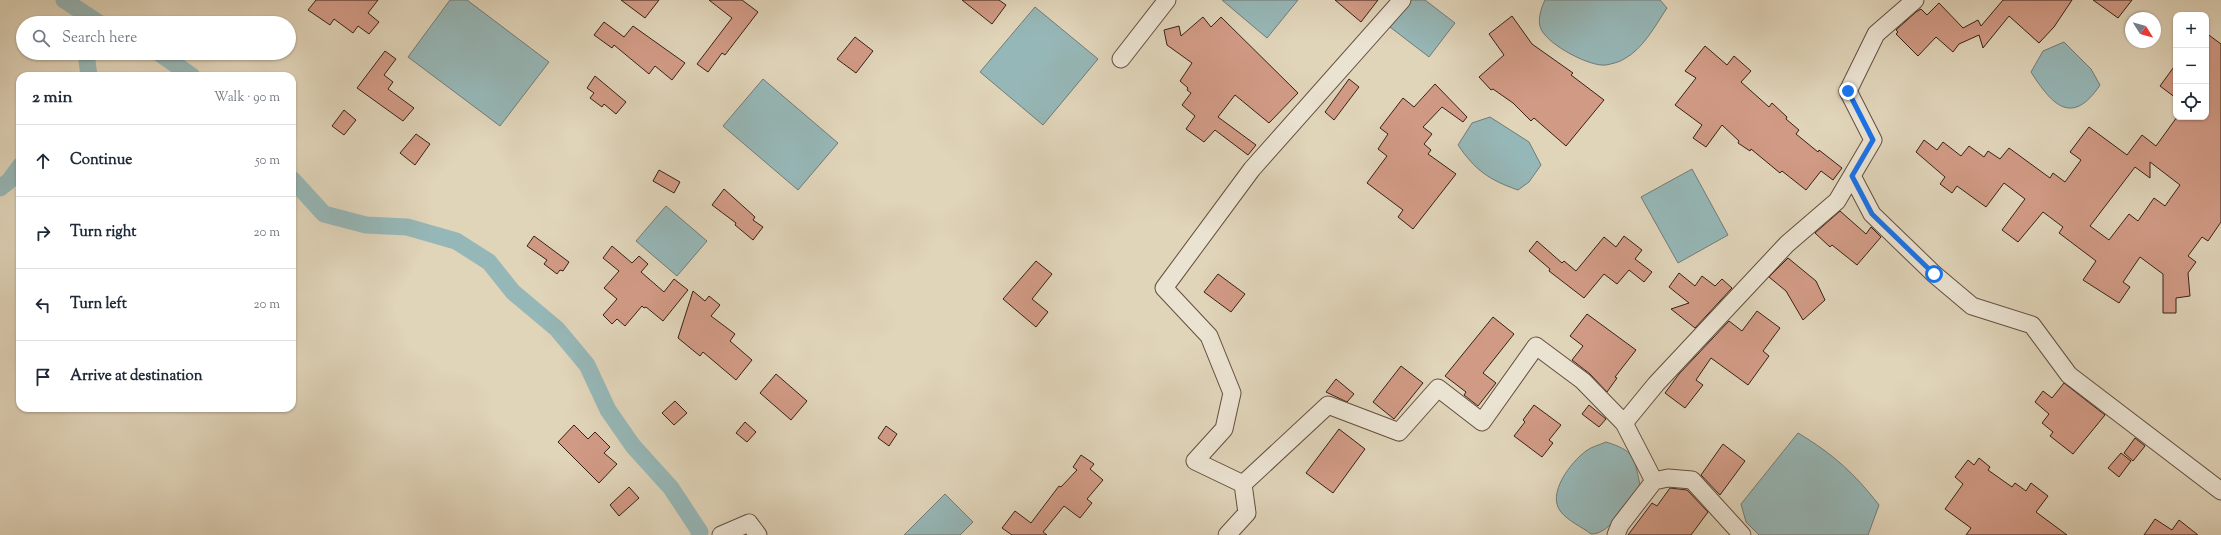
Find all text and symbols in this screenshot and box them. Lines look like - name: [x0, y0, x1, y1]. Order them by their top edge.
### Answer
- north arrow: [2125, 12, 2161, 48]
- map controls: [2173, 12, 2209, 120]
- button: +: [2173, 12, 2209, 48]
- search box: [16, 16, 296, 60]
- icon: search: [30, 27, 52, 49]
- text: Search here: [62, 28, 137, 49]
- button: −: [2173, 48, 2209, 84]
- route end: [1839, 82, 1857, 100]
- button: locate: [2173, 84, 2209, 120]
- text: 2 min: [32, 86, 73, 110]
- text: Walk · 90 m: [214, 89, 280, 107]
- icon: ahead: [32, 150, 54, 172]
- text: Continue: [70, 150, 132, 171]
- text: 50 m: [255, 152, 280, 170]
- icon: right: [32, 222, 54, 244]
- text: Turn right: [70, 222, 136, 243]
- text: 20 m: [254, 224, 280, 242]
- route start: [1925, 265, 1943, 283]
- icon: left: [32, 294, 54, 316]
- text: Turn left: [70, 294, 127, 315]
- text: 20 m: [254, 296, 280, 314]
- icon: arrive: [32, 366, 54, 388]
- text: Arrive at destination: [70, 366, 203, 387]

